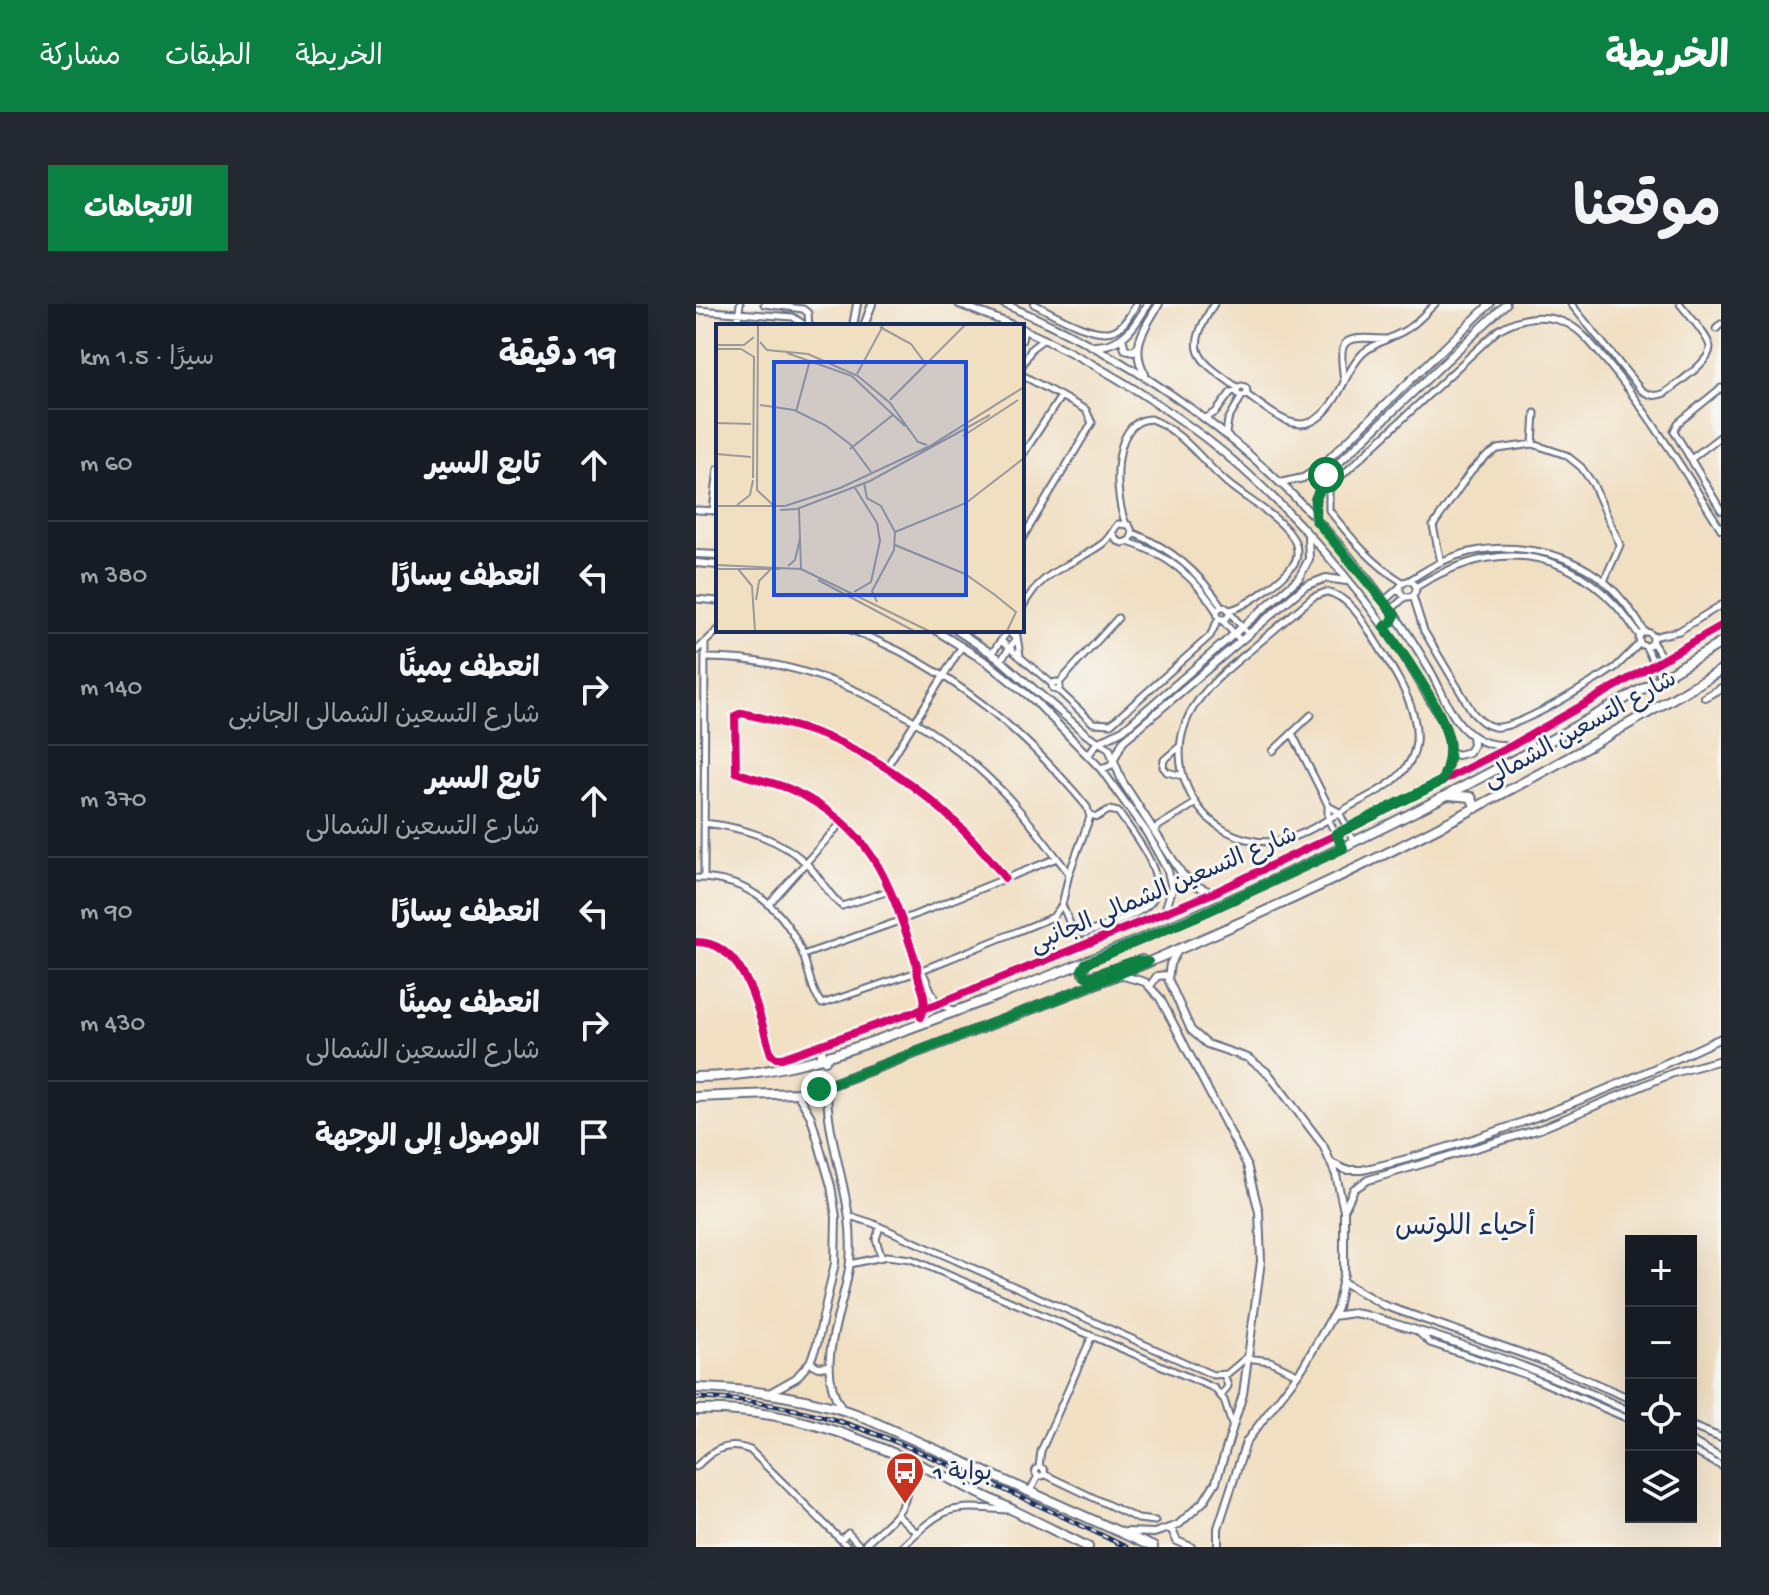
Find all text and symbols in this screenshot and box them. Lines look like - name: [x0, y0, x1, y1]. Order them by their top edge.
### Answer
- text: الخريطة: [1605, 38, 1729, 82]
- text: مشاركة: [40, 42, 121, 75]
- text: الطبقات: [165, 42, 251, 75]
- text: الخريطة: [295, 42, 383, 75]
- button: الاتجاهات: [48, 165, 228, 251]
- text: موقعنا: [1573, 181, 1721, 247]
- inset map: [716, 324, 1024, 632]
- text: 19 دقيقة: [499, 339, 616, 379]
- text: سيرًا · 1.5 km: [80, 344, 214, 375]
- icon: ahead: [572, 443, 616, 487]
- text: 60 m: [80, 450, 133, 481]
- text: تابع السير: [426, 450, 540, 485]
- route start: [1308, 457, 1344, 493]
- icon: left: [572, 555, 616, 599]
- text: 380 m: [80, 562, 147, 593]
- text: انعطف يسارًا: [391, 562, 540, 597]
- text: انعطف يمينًا: [399, 653, 540, 688]
- street label: شارع التسعين الشمالى: [1479, 666, 1682, 796]
- icon: right: [572, 667, 616, 711]
- text: 140 m: [80, 674, 142, 705]
- text: شارع التسعين الشمالى الجانبى: [228, 702, 540, 733]
- text: تابع السير: [426, 765, 540, 800]
- icon: ahead: [572, 779, 616, 823]
- text: 370 m: [80, 786, 146, 817]
- text: شارع التسعين الشمالى: [305, 814, 540, 845]
- street label: شارع التسعين الشمالى الجانبى: [1026, 822, 1303, 961]
- icon: left: [572, 891, 616, 935]
- text: 90 m: [80, 898, 132, 929]
- text: انعطف يسارًا: [391, 898, 540, 933]
- text: انعطف يمينًا: [399, 989, 540, 1024]
- icon: right: [572, 1003, 616, 1047]
- text: 430 m: [80, 1010, 145, 1041]
- text: شارع التسعين الشمالى: [305, 1038, 540, 1069]
- route end: [801, 1071, 837, 1107]
- icon: arrive: [572, 1115, 616, 1159]
- text: الوصول إلى الوجهة: [315, 1122, 540, 1157]
- district label: أحياء اللوتس: [1395, 1209, 1535, 1245]
- map controls: [1625, 1235, 1697, 1523]
- button: +: [1625, 1235, 1697, 1307]
- button: −: [1625, 1307, 1697, 1379]
- button: locate: [1625, 1379, 1697, 1451]
- bus stop icon: بوابة 1: [884, 1450, 926, 1505]
- button: layers: [1625, 1451, 1697, 1523]
- place label: بوابة 1: [932, 1460, 992, 1489]

